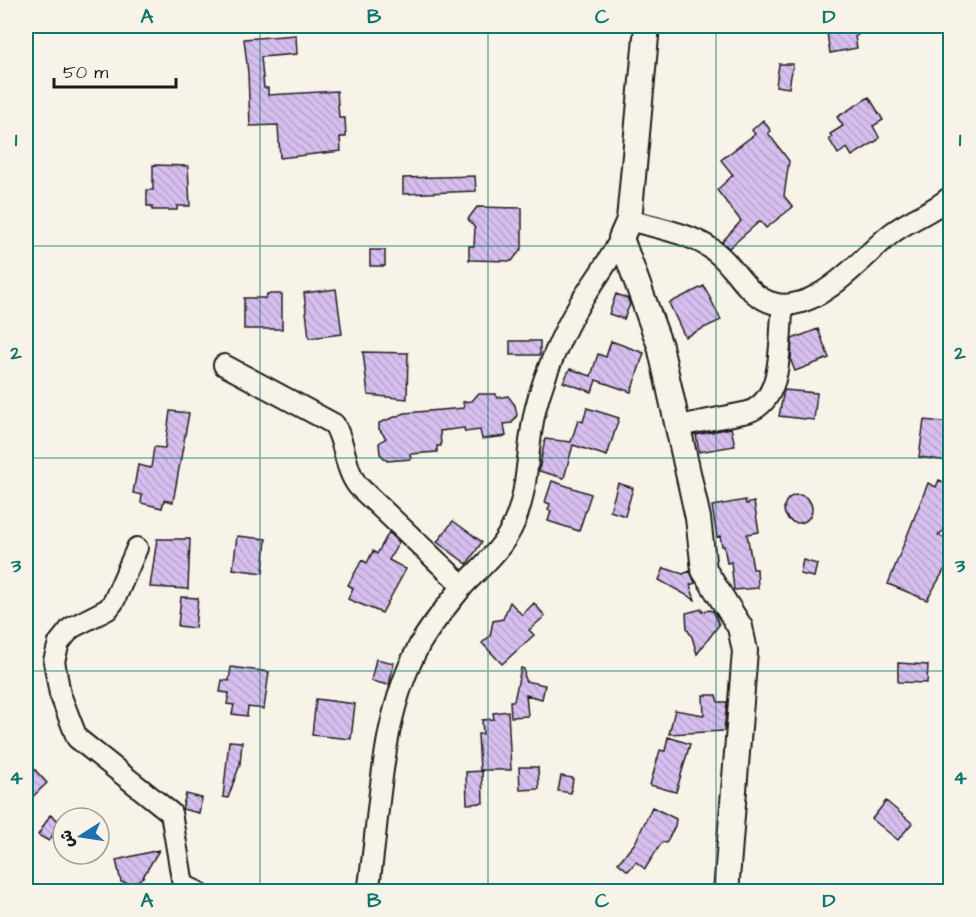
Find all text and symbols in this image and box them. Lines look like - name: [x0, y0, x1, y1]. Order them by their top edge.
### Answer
- text: A: [141, 3, 154, 31]
- text: B: [367, 3, 382, 31]
- text: C: [595, 3, 610, 31]
- text: D: [823, 3, 836, 31]
- scale bar: [54, 51, 176, 89]
- text: 50 m: [63, 60, 108, 85]
- text: 1: [15, 126, 18, 154]
- text: 1: [959, 126, 962, 154]
- text: 2: [9, 339, 22, 367]
- text: 2: [953, 339, 966, 367]
- text: 3: [10, 552, 22, 580]
- text: 3: [954, 552, 966, 580]
- text: 4: [9, 764, 23, 792]
- text: 4: [953, 764, 967, 792]
- north arrow: [51, 806, 111, 866]
- text: ش: [55, 828, 80, 850]
- text: A: [141, 887, 154, 915]
- text: B: [367, 887, 382, 915]
- text: C: [595, 887, 610, 915]
- text: D: [823, 887, 836, 915]

